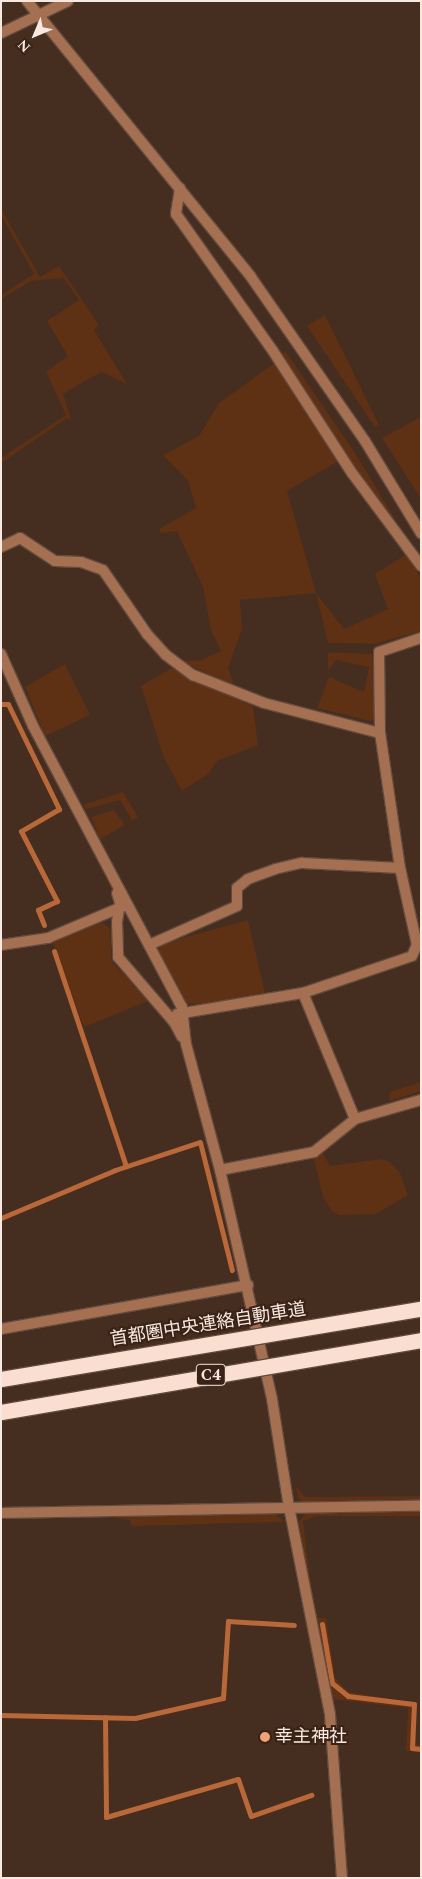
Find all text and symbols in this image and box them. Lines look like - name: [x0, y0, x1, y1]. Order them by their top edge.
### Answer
- north arrow: [10, 10, 60, 60]
- text: N: [13, 34, 36, 57]
- street label: 首都圏中央連絡自動車道: [109, 1299, 307, 1351]
- road number: C4: [195, 1362, 227, 1388]
- place label: 幸主神社: [275, 1726, 347, 1748]
- marker: 幸主神社: [259, 1731, 271, 1743]

